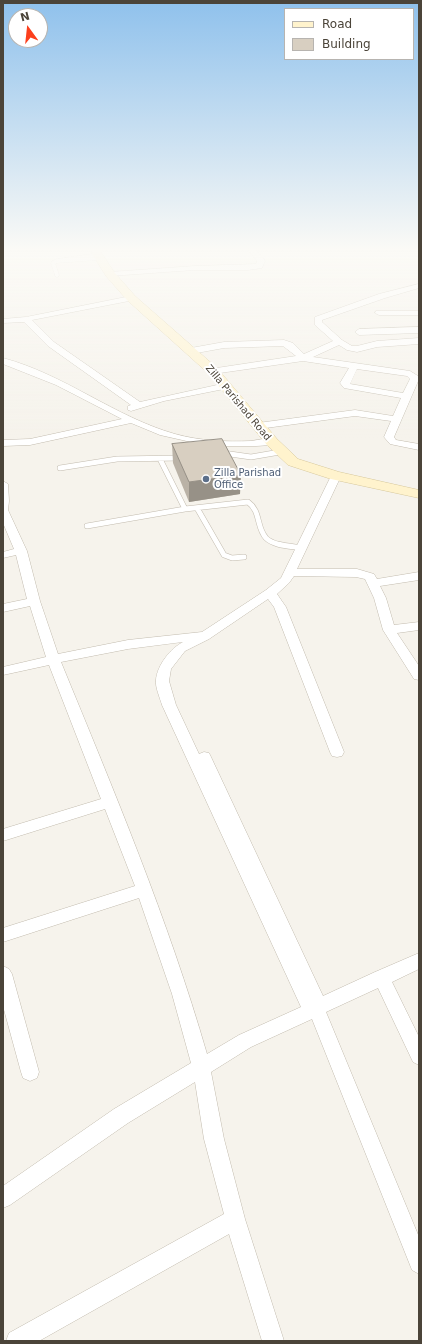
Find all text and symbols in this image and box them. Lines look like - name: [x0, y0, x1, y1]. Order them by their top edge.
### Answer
- north arrow: [8, 8, 48, 48]
- legend: [284, 8, 414, 60]
- text: N: [19, 9, 31, 24]
- text: Road: [322, 17, 352, 31]
- text: Building: [322, 37, 371, 51]
- street label: Zilla Parishad Road: [203, 363, 273, 443]
- place label: Zilla Parishad Office: [214, 467, 281, 490]
- marker: Zilla Parishad Office: [201, 474, 211, 484]

